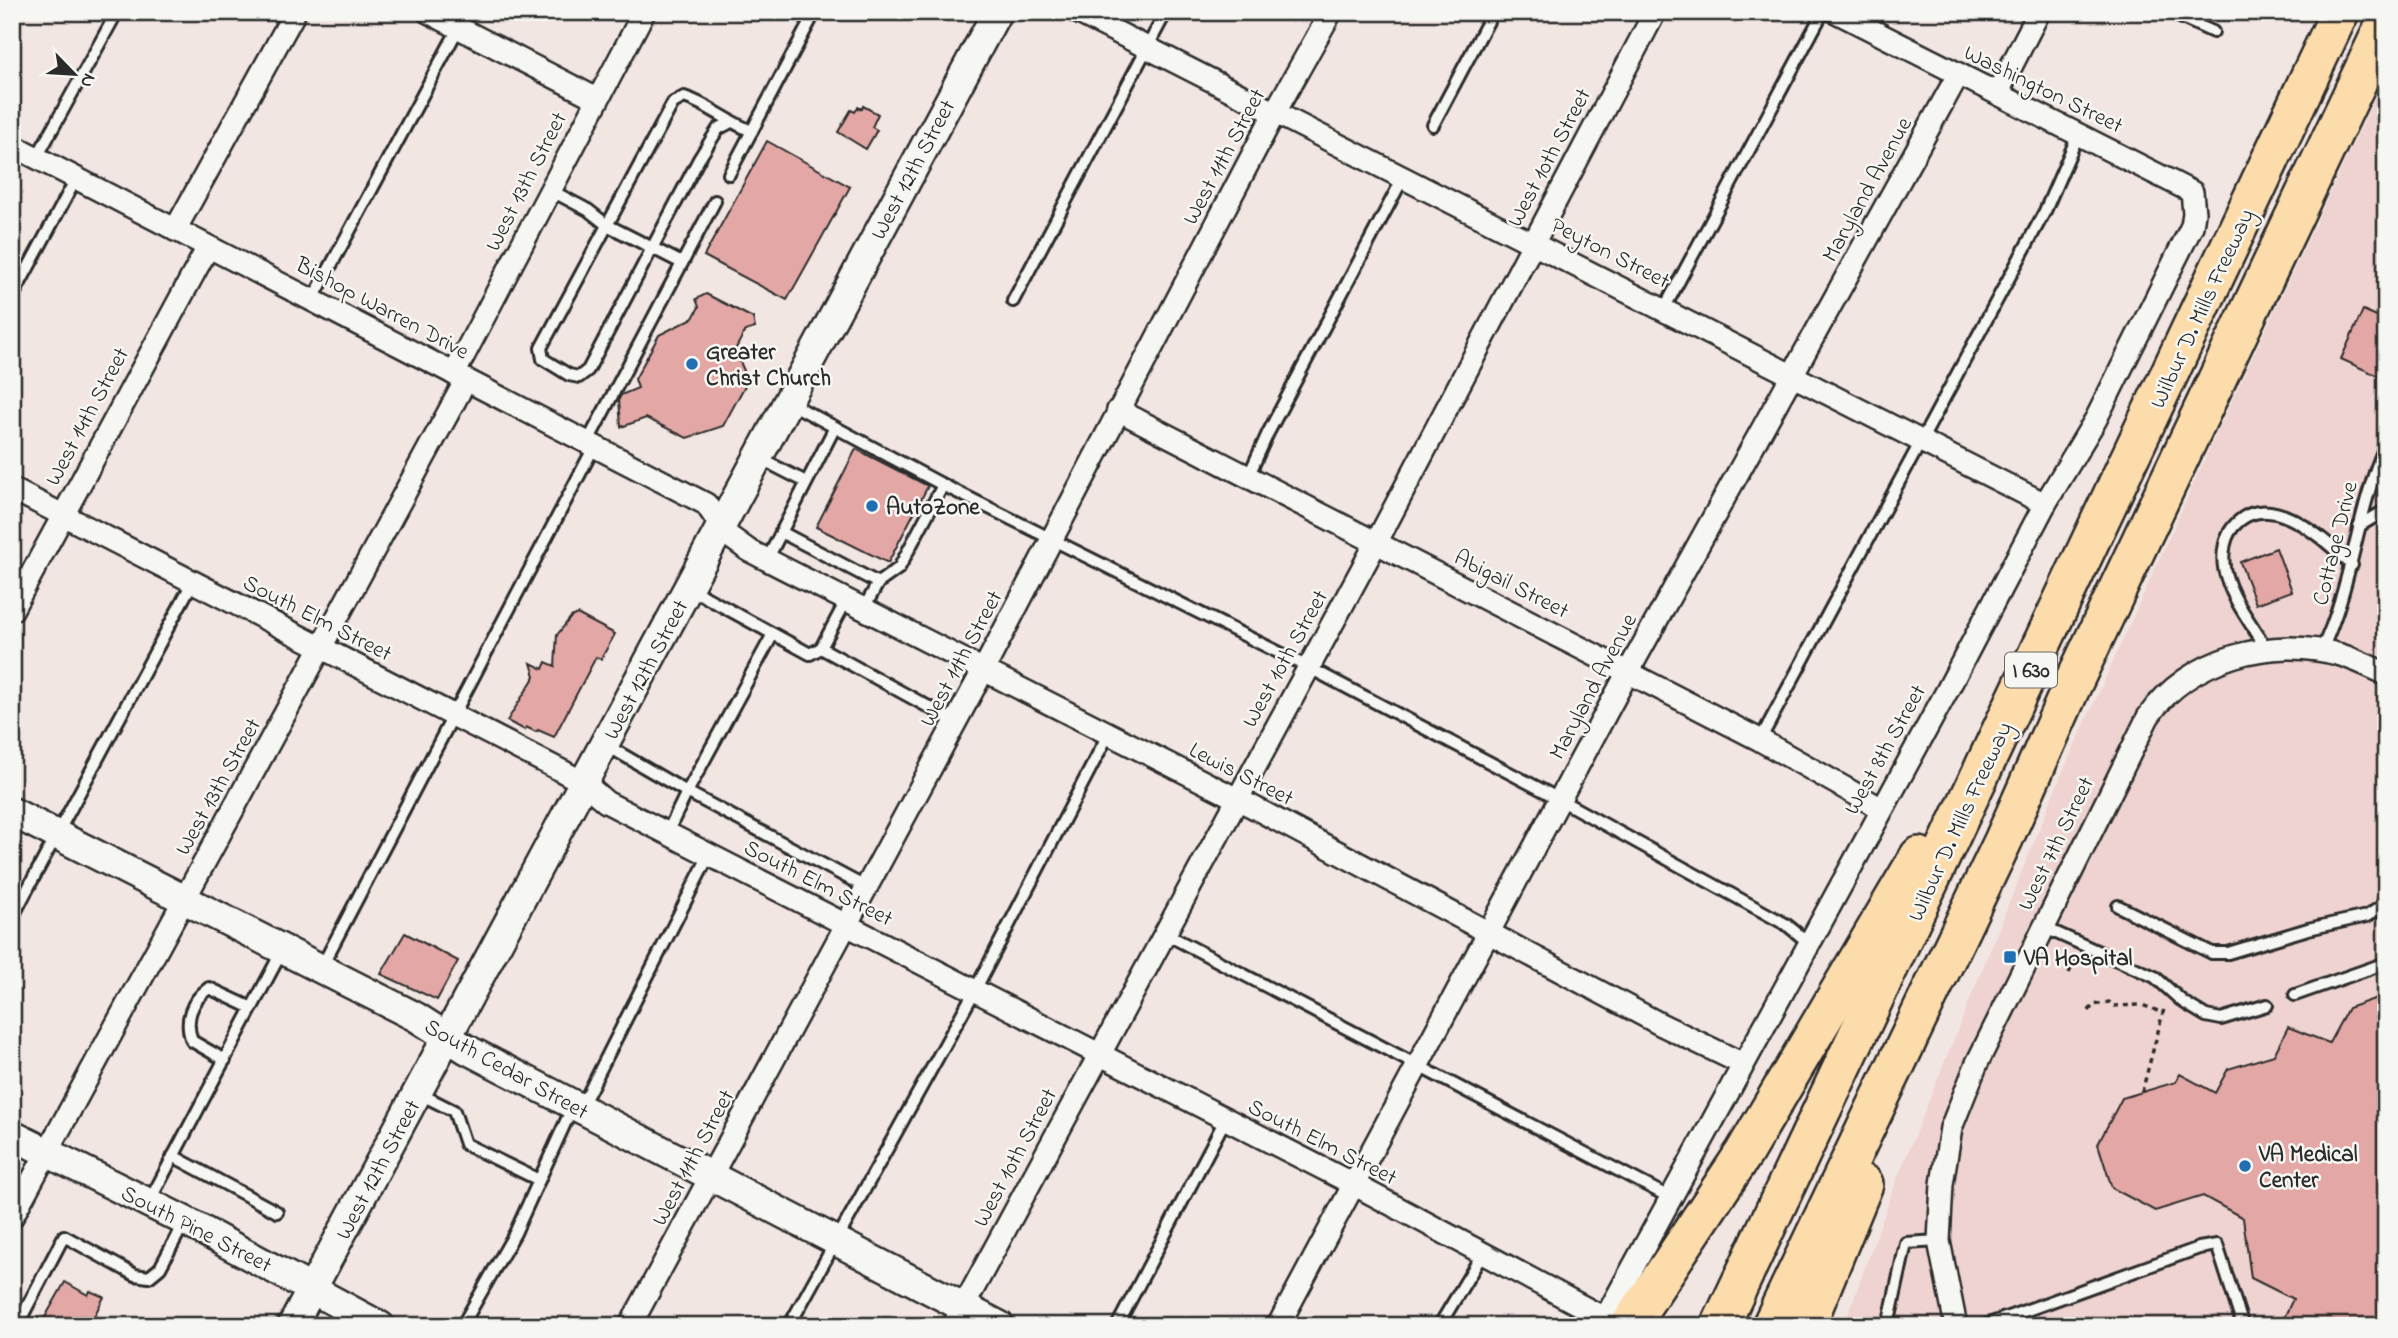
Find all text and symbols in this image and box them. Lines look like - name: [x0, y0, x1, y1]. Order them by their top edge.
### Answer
- street label: Washington Street: [1957, 37, 2128, 144]
- north arrow: [38, 38, 108, 108]
- text: N: [72, 69, 102, 92]
- street label: West 11th Street: [1175, 83, 1275, 231]
- street label: West 10th Street: [1500, 83, 1601, 233]
- street label: West 12th Street: [863, 94, 965, 246]
- street label: West 13th Street: [478, 106, 577, 258]
- street label: Maryland Avenue: [1815, 111, 1924, 270]
- street label: Wilbur D. Mills Freeway: [2142, 204, 2266, 415]
- street label: Peyton Street: [1544, 210, 1675, 300]
- street label: Bishop Warren Drive: [288, 249, 475, 369]
- place label: Greater Christ Church: [706, 337, 831, 396]
- street label: West 14th Street: [38, 342, 139, 492]
- marker: Greater Christ Church: [684, 356, 700, 372]
- street label: Cottage Drive: [2305, 477, 2369, 609]
- place label: AutoZone: [886, 492, 980, 525]
- marker: AutoZone: [864, 498, 880, 514]
- street label: Abigail Street: [1447, 542, 1574, 629]
- street label: South Elm Street: [236, 567, 397, 671]
- street label: West 10th Street: [1235, 584, 1338, 734]
- street label: West 11th Street: [912, 585, 1012, 733]
- street label: West 12th Street: [596, 594, 698, 746]
- street label: Maryland Avenue: [1542, 608, 1649, 767]
- road number: I 630: [2005, 652, 2057, 688]
- street label: West 8th Street: [1837, 679, 1936, 821]
- street label: West 13th Street: [168, 712, 271, 862]
- street label: Wilbur D. Mills Freeway: [1900, 717, 2024, 928]
- street label: Lewis Street: [1183, 735, 1299, 816]
- street label: West 7th Street: [2011, 771, 2104, 917]
- street label: South Elm Street: [737, 832, 898, 936]
- place label: VA Hospital: [2023, 943, 2133, 976]
- marker: VA Hospital: [2002, 949, 2018, 965]
- street label: South Cedar Street: [418, 1011, 594, 1129]
- street label: West 10th Street: [966, 1083, 1067, 1233]
- street label: West 11th Street: [644, 1084, 744, 1232]
- street label: South Elm Street: [1241, 1091, 1402, 1195]
- street label: West 12th Street: [328, 1094, 430, 1246]
- place label: VA Medical Center: [2258, 1139, 2358, 1198]
- marker: VA Medical Center: [2237, 1158, 2253, 1174]
- street label: South Pine Street: [115, 1178, 277, 1283]

